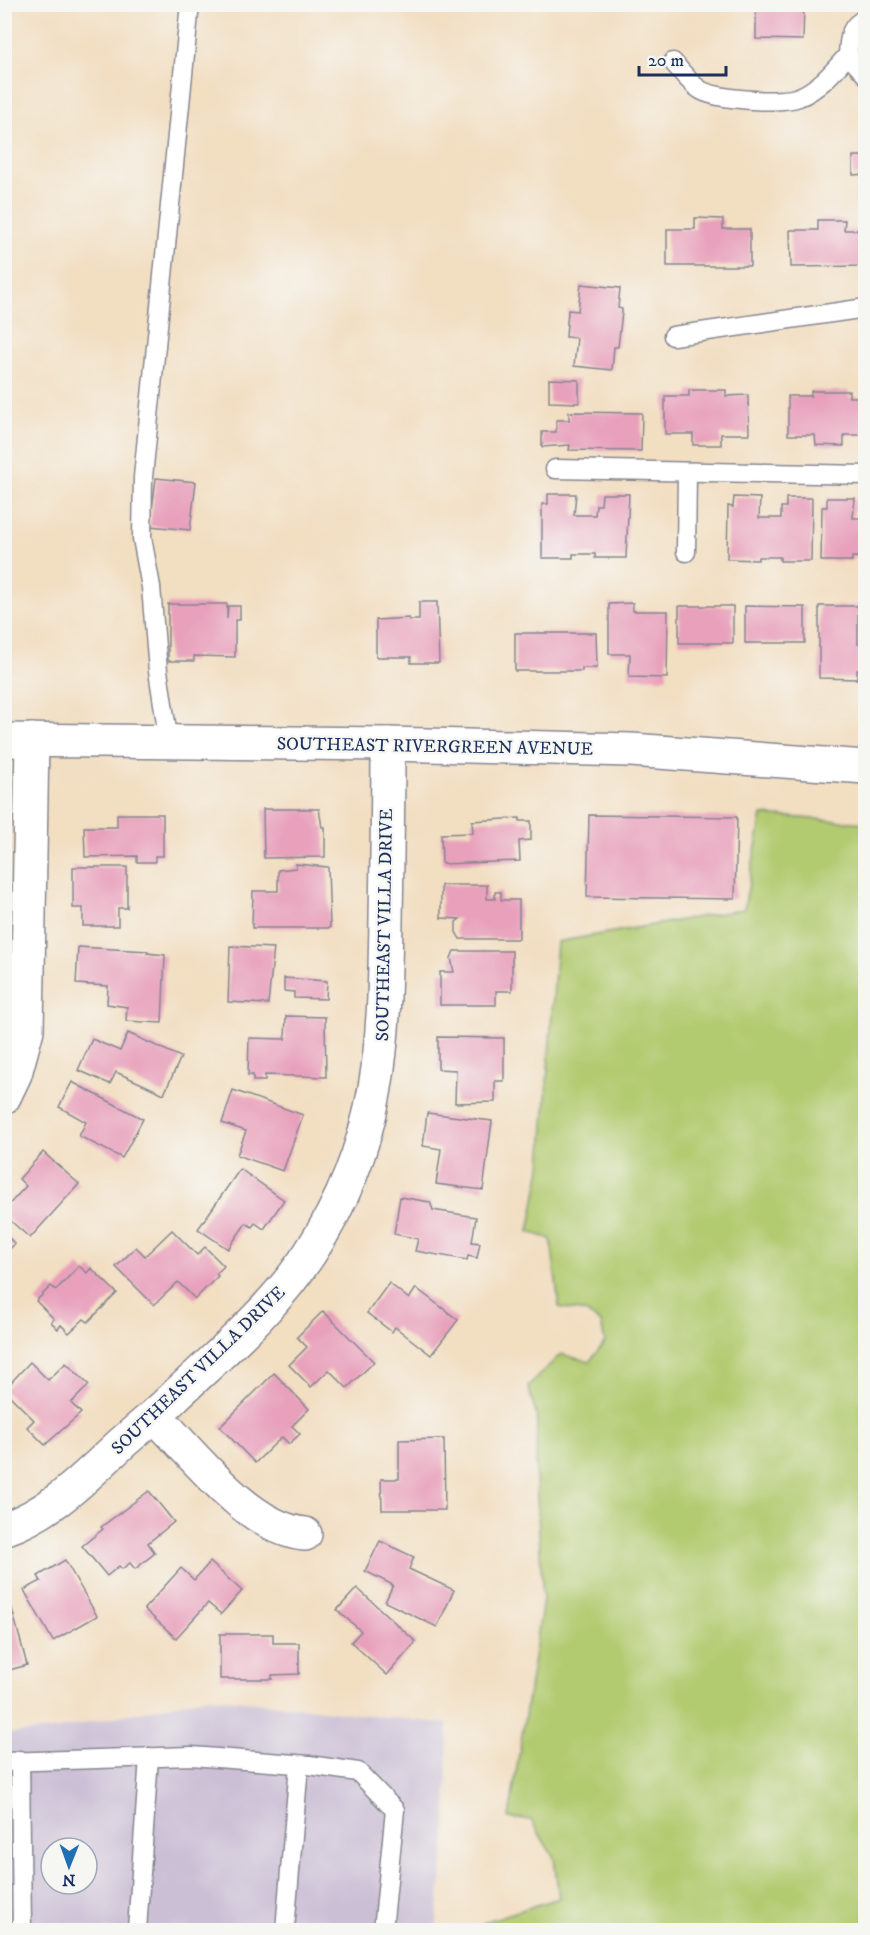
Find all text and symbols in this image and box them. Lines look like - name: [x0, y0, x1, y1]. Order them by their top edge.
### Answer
- scale bar: [639, 39, 726, 77]
- text: 20 m: [648, 50, 684, 72]
- street label: SOUTHEAST RIVERGREEN AVENUE: [277, 733, 594, 761]
- street label: SOUTHEAST VILLA DRIVE: [372, 808, 398, 1042]
- street label: SOUTHEAST VILLA DRIVE: [107, 1282, 290, 1460]
- north arrow: [39, 1836, 99, 1896]
- text: N: [62, 1870, 75, 1890]

